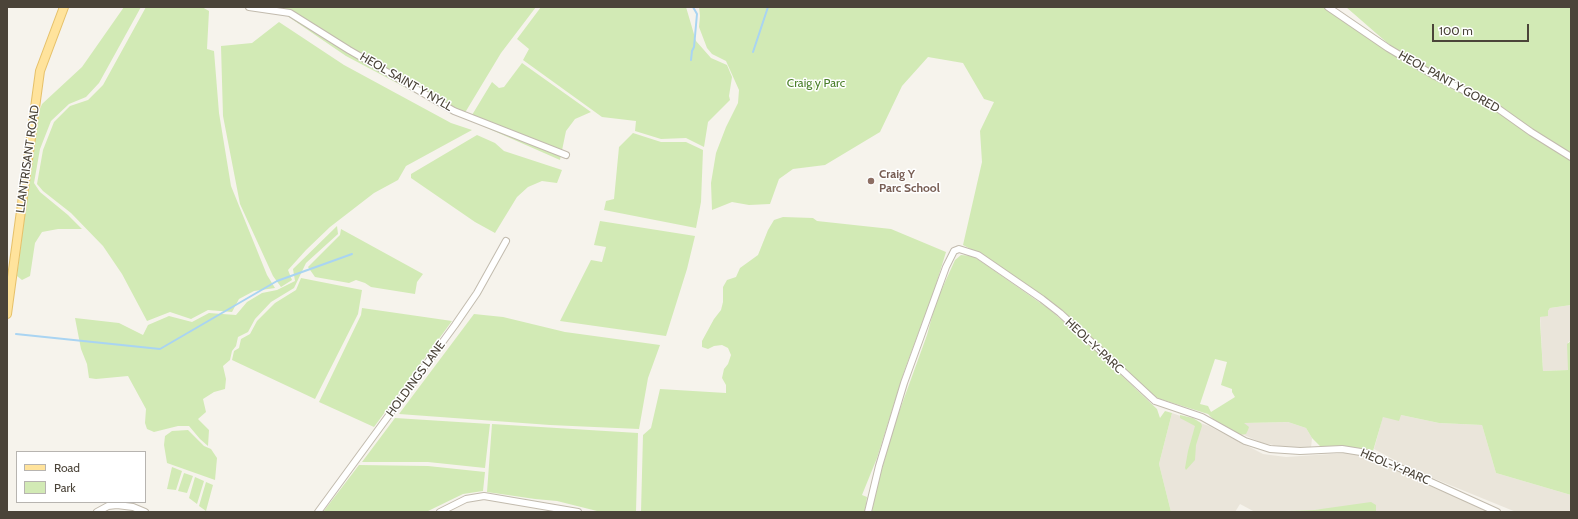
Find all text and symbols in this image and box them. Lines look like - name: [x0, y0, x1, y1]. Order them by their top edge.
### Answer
- scale bar: [1434, 16, 1531, 42]
- text: 100 m: [1439, 23, 1473, 38]
- street label: HEOL PANT Y GORED: [1396, 48, 1502, 116]
- street label: HEOL SAINT Y NYLL: [357, 50, 455, 114]
- park label: Craig y Parc: [787, 76, 845, 90]
- street label: LLANTRISANT ROAD: [13, 104, 43, 214]
- place label: Craig Y Parc School: [879, 167, 940, 195]
- marker: Craig Y Parc School: [866, 176, 876, 186]
- street label: HEOL-Y-PARC: [1062, 315, 1126, 377]
- street label: HOLDINGS LANE: [384, 338, 448, 420]
- street label: HEOL-Y-PARC: [1358, 446, 1432, 488]
- legend: [16, 451, 146, 503]
- text: Road: [54, 460, 80, 475]
- text: Park: [54, 480, 76, 495]

